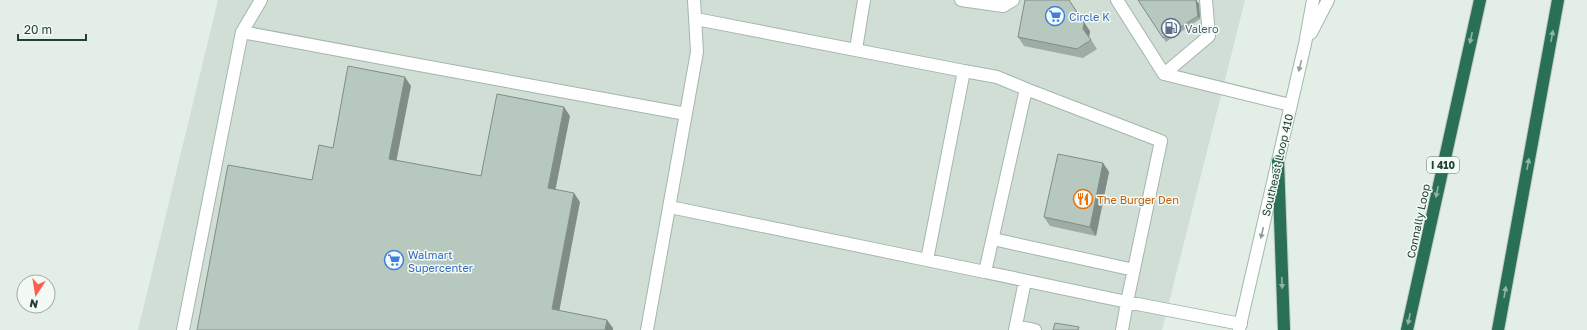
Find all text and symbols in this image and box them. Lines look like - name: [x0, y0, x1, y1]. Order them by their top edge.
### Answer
- supermarket icon: Circle K: [1044, 5, 1066, 27]
- place label: Circle K: [1069, 10, 1110, 23]
- scale bar: [18, 16, 86, 42]
- fuel station icon: Valero: [1160, 17, 1182, 39]
- text: 20 m: [24, 22, 52, 37]
- place label: Valero: [1185, 22, 1219, 35]
- one-way arrow: [1549, 30, 1555, 42]
- one-way arrow: [1468, 32, 1474, 44]
- one-way arrow: [1296, 59, 1302, 72]
- street label: Southeast Loop 410: [1259, 112, 1295, 218]
- road number: I 410: [1427, 157, 1459, 173]
- one-way arrow: [1526, 158, 1532, 170]
- street label: Connally Loop: [1404, 182, 1432, 259]
- one-way arrow: [1434, 186, 1440, 199]
- restaurant icon: The Burger Den: [1072, 188, 1094, 210]
- place label: The Burger Den: [1097, 193, 1179, 206]
- one-way arrow: [1258, 227, 1264, 239]
- place label: Walmart Supercenter: [408, 248, 474, 274]
- supermarket icon: Walmart Supercenter: [383, 249, 405, 271]
- north arrow: [16, 274, 56, 314]
- one-way arrow: [1279, 277, 1286, 289]
- one-way arrow: [1502, 286, 1508, 298]
- text: N: [28, 297, 39, 311]
- one-way arrow: [1406, 313, 1412, 325]

